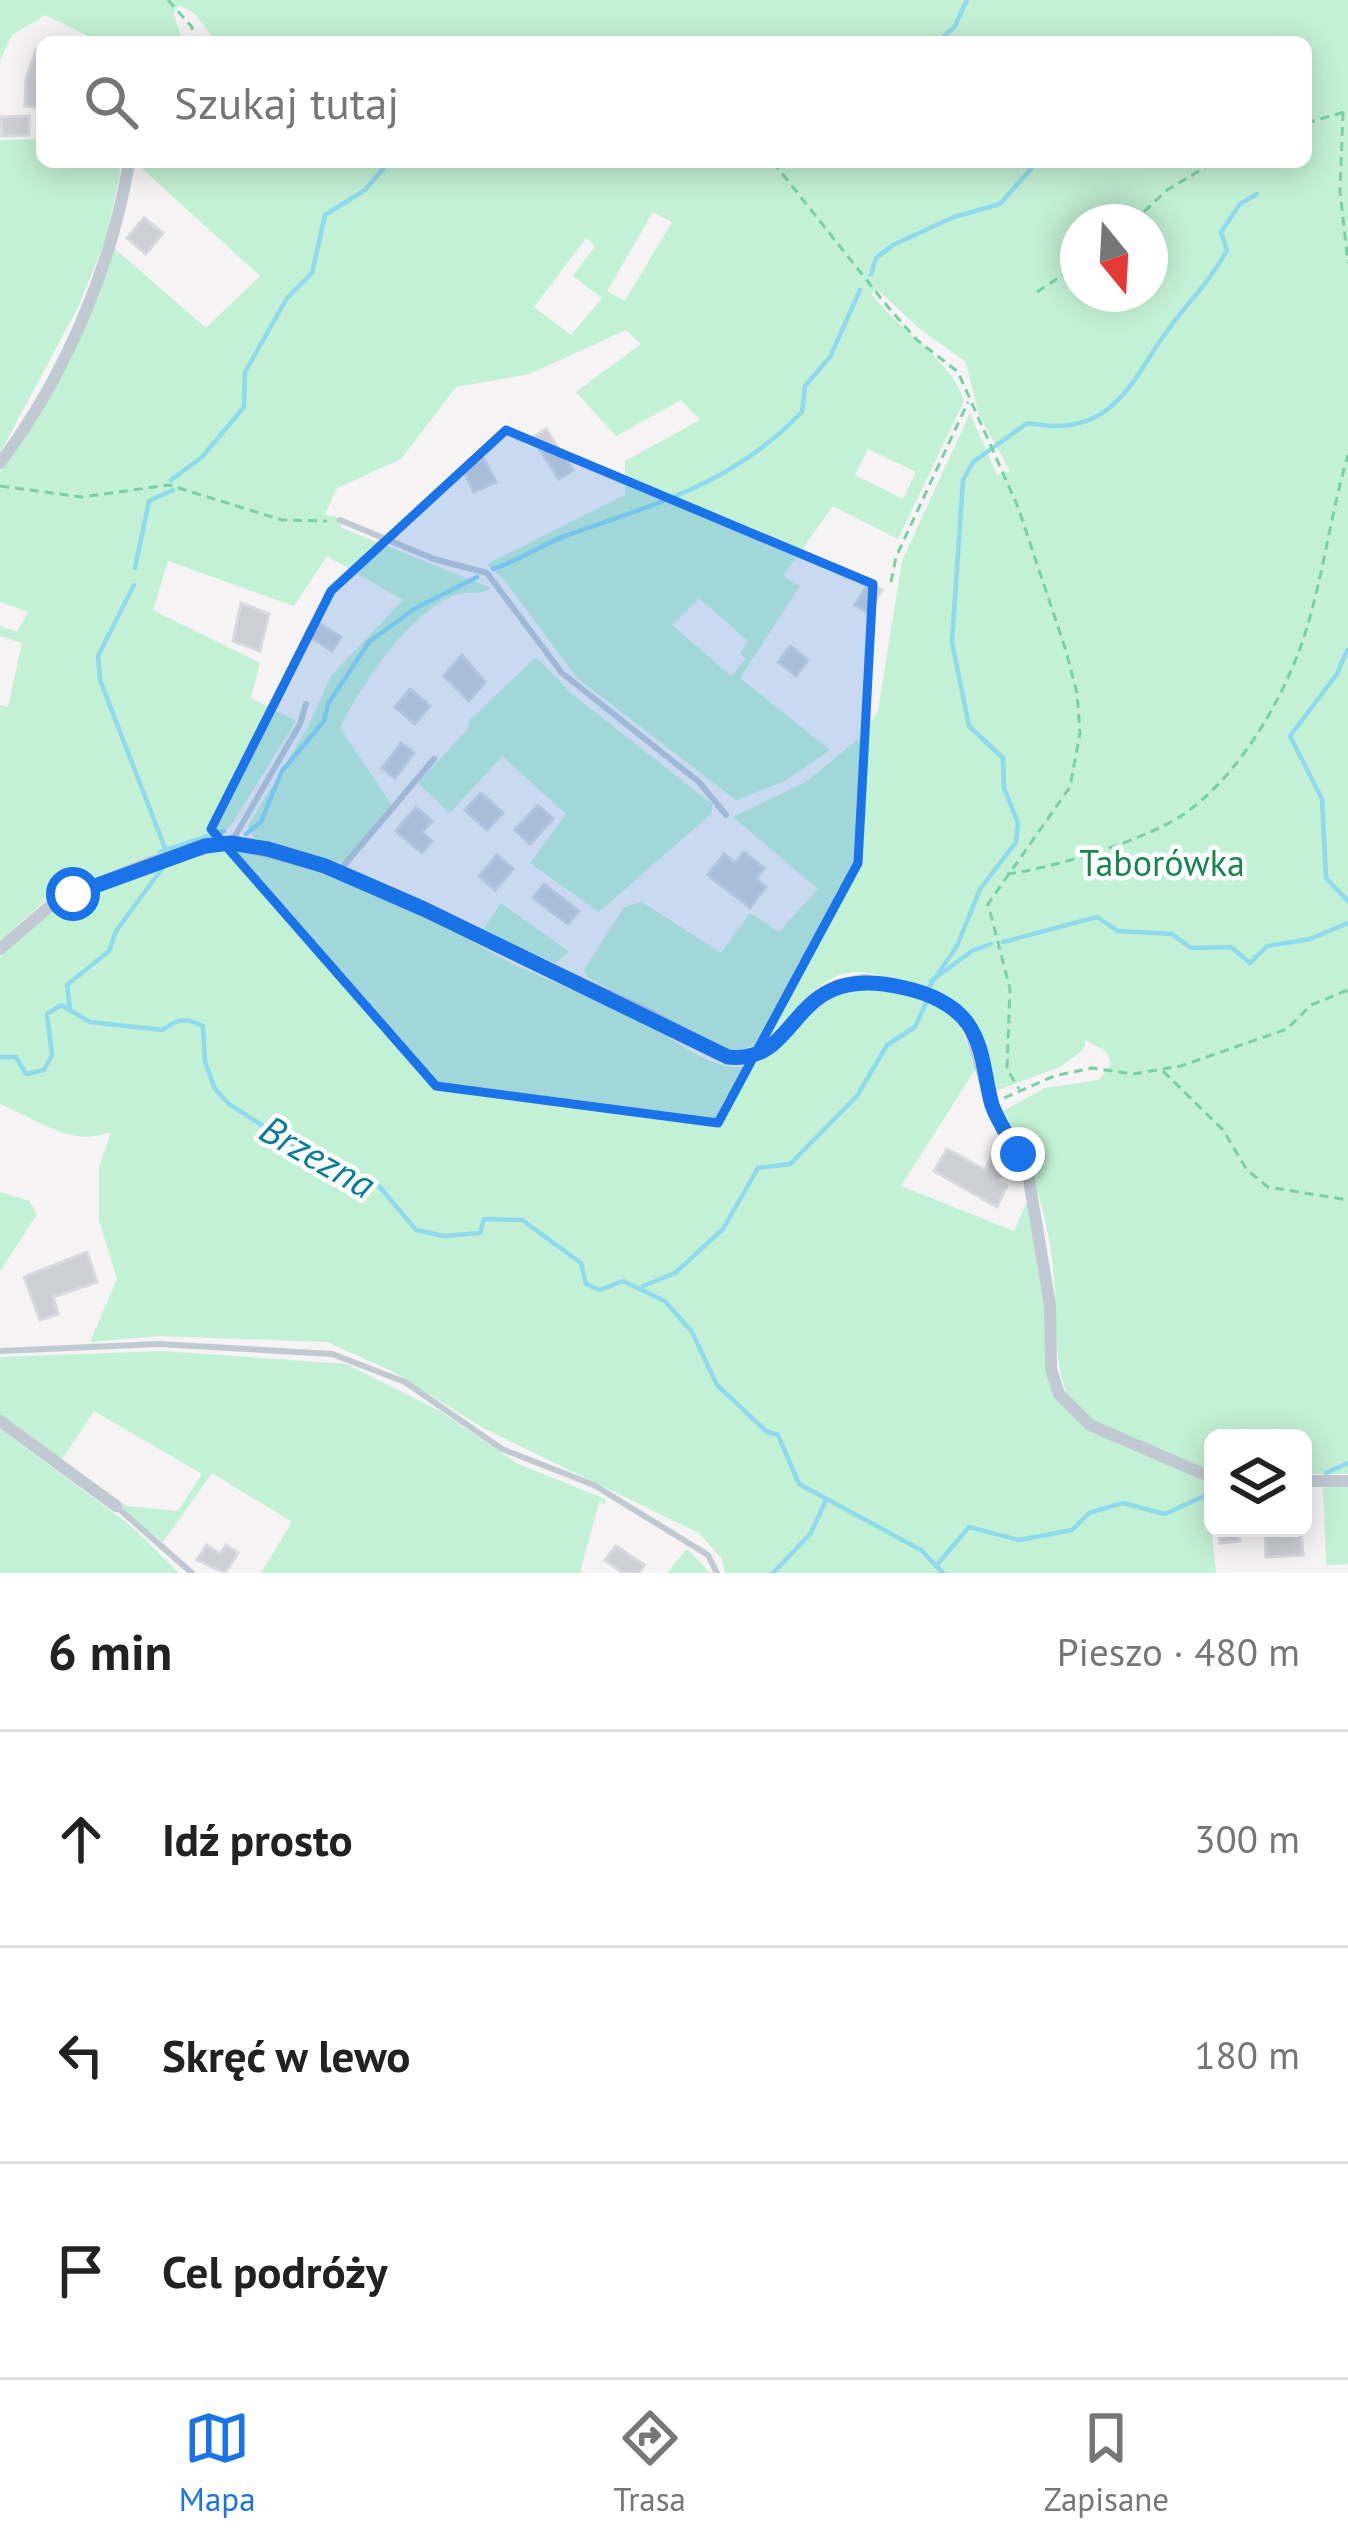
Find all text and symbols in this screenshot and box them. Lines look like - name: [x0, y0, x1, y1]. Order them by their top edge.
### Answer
- search box: [36, 36, 1312, 168]
- icon: search: [78, 69, 144, 135]
- text: Szukaj tutaj: [174, 73, 399, 131]
- north arrow: [1060, 204, 1168, 312]
- park label: Taborówka: [1079, 839, 1245, 886]
- route start: [46, 867, 100, 921]
- water label: Brzezna: [251, 1103, 385, 1209]
- route end: [991, 1127, 1045, 1181]
- map controls: [1204, 1429, 1312, 1537]
- button: layers: [1204, 1429, 1312, 1537]
- text: 6 min: [48, 1618, 172, 1684]
- text: Pieszo · 480 m: [1057, 1626, 1300, 1677]
- icon: ahead: [48, 1806, 114, 1872]
- text: Idź prosto: [162, 1810, 353, 1868]
- text: 300 m: [1194, 1813, 1300, 1864]
- icon: left: [48, 2022, 114, 2088]
- text: Skręć w lewo: [162, 2026, 410, 2084]
- text: 180 m: [1194, 2029, 1300, 2080]
- icon: arrive: [48, 2238, 114, 2304]
- text: Cel podróży: [162, 2242, 387, 2300]
- tab: Mapa: [179, 2405, 256, 2520]
- tab: Trasa: [613, 2405, 686, 2520]
- tab: Zapisane: [1044, 2405, 1169, 2520]

